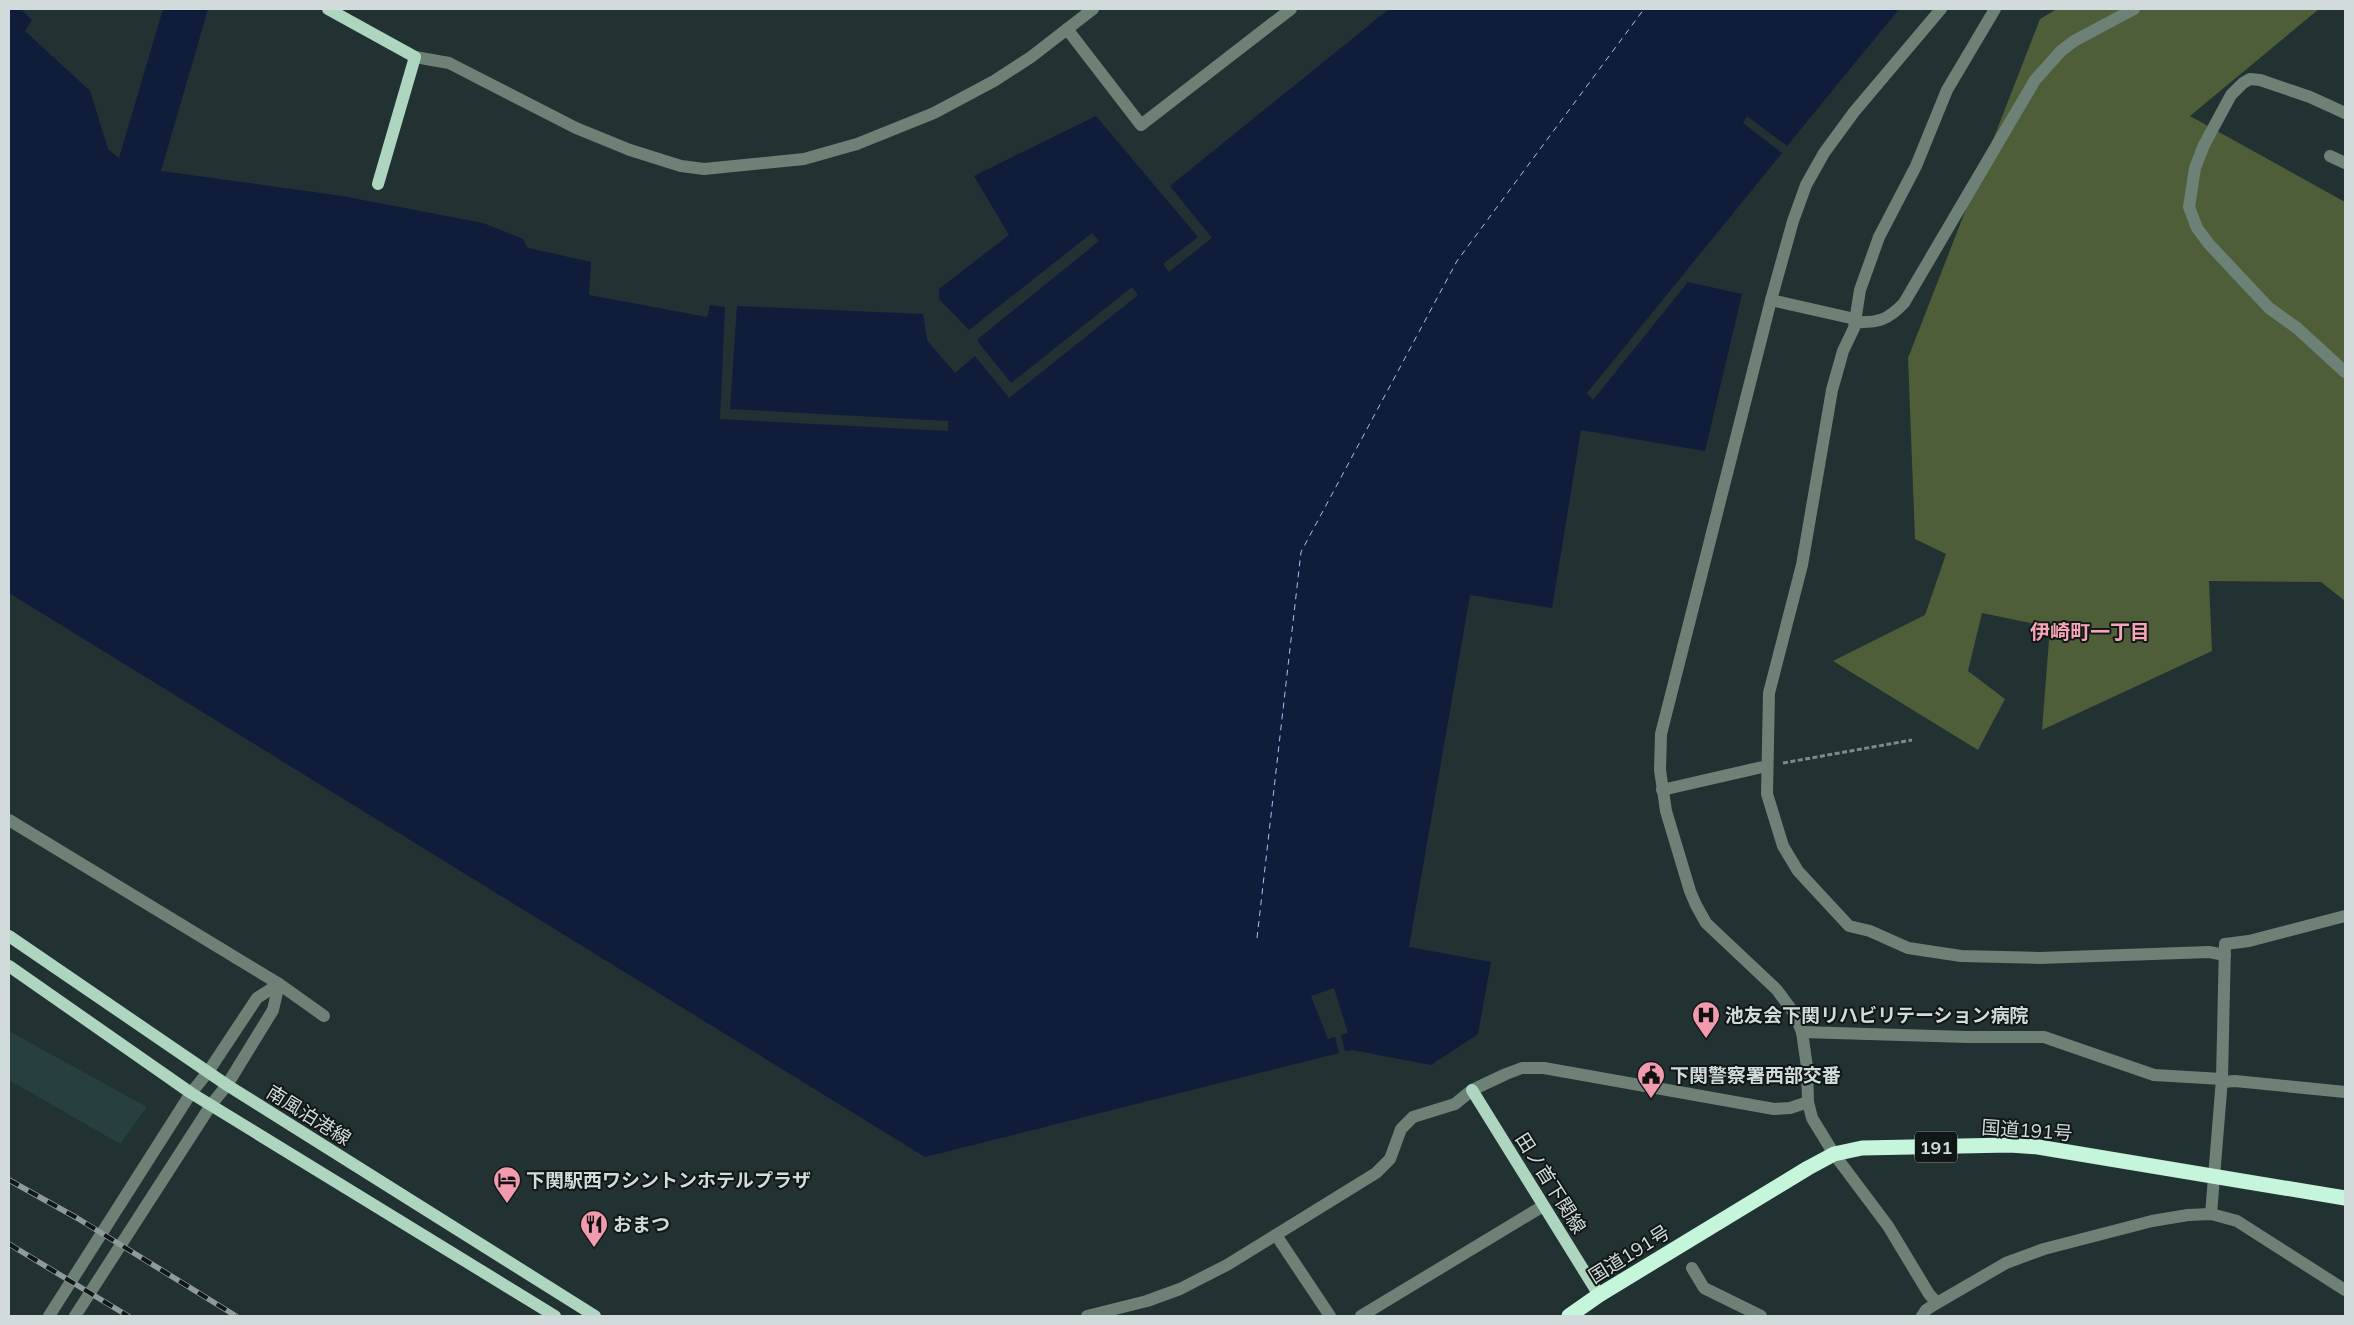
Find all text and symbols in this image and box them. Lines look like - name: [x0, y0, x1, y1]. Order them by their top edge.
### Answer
- district label: 伊崎町一丁目: [2030, 619, 2150, 644]
- hospital icon: 池友会下関リハビリテーション病院: [1691, 1000, 1721, 1039]
- place label: 池友会下関リハビリテーション病院: [1725, 1003, 2029, 1027]
- public building icon: 下関警察署西部交番: [1636, 1060, 1666, 1099]
- place label: 下関警察署西部交番: [1670, 1063, 1841, 1087]
- street label: 南風泊港線: [262, 1080, 356, 1150]
- street label: 国道191号: [1981, 1115, 2073, 1145]
- street label: 田ノ首下関線: [1511, 1128, 1591, 1238]
- road number: 191: [1915, 1132, 1957, 1162]
- hotel icon: 下関駅西ワシントンホテルプラザ: [492, 1165, 522, 1204]
- place label: 下関駅西ワシントンホテルプラザ: [526, 1168, 811, 1192]
- restaurant icon: おまつ: [579, 1209, 609, 1248]
- place label: おまつ: [613, 1212, 670, 1236]
- street label: 国道191号: [1584, 1220, 1674, 1288]

